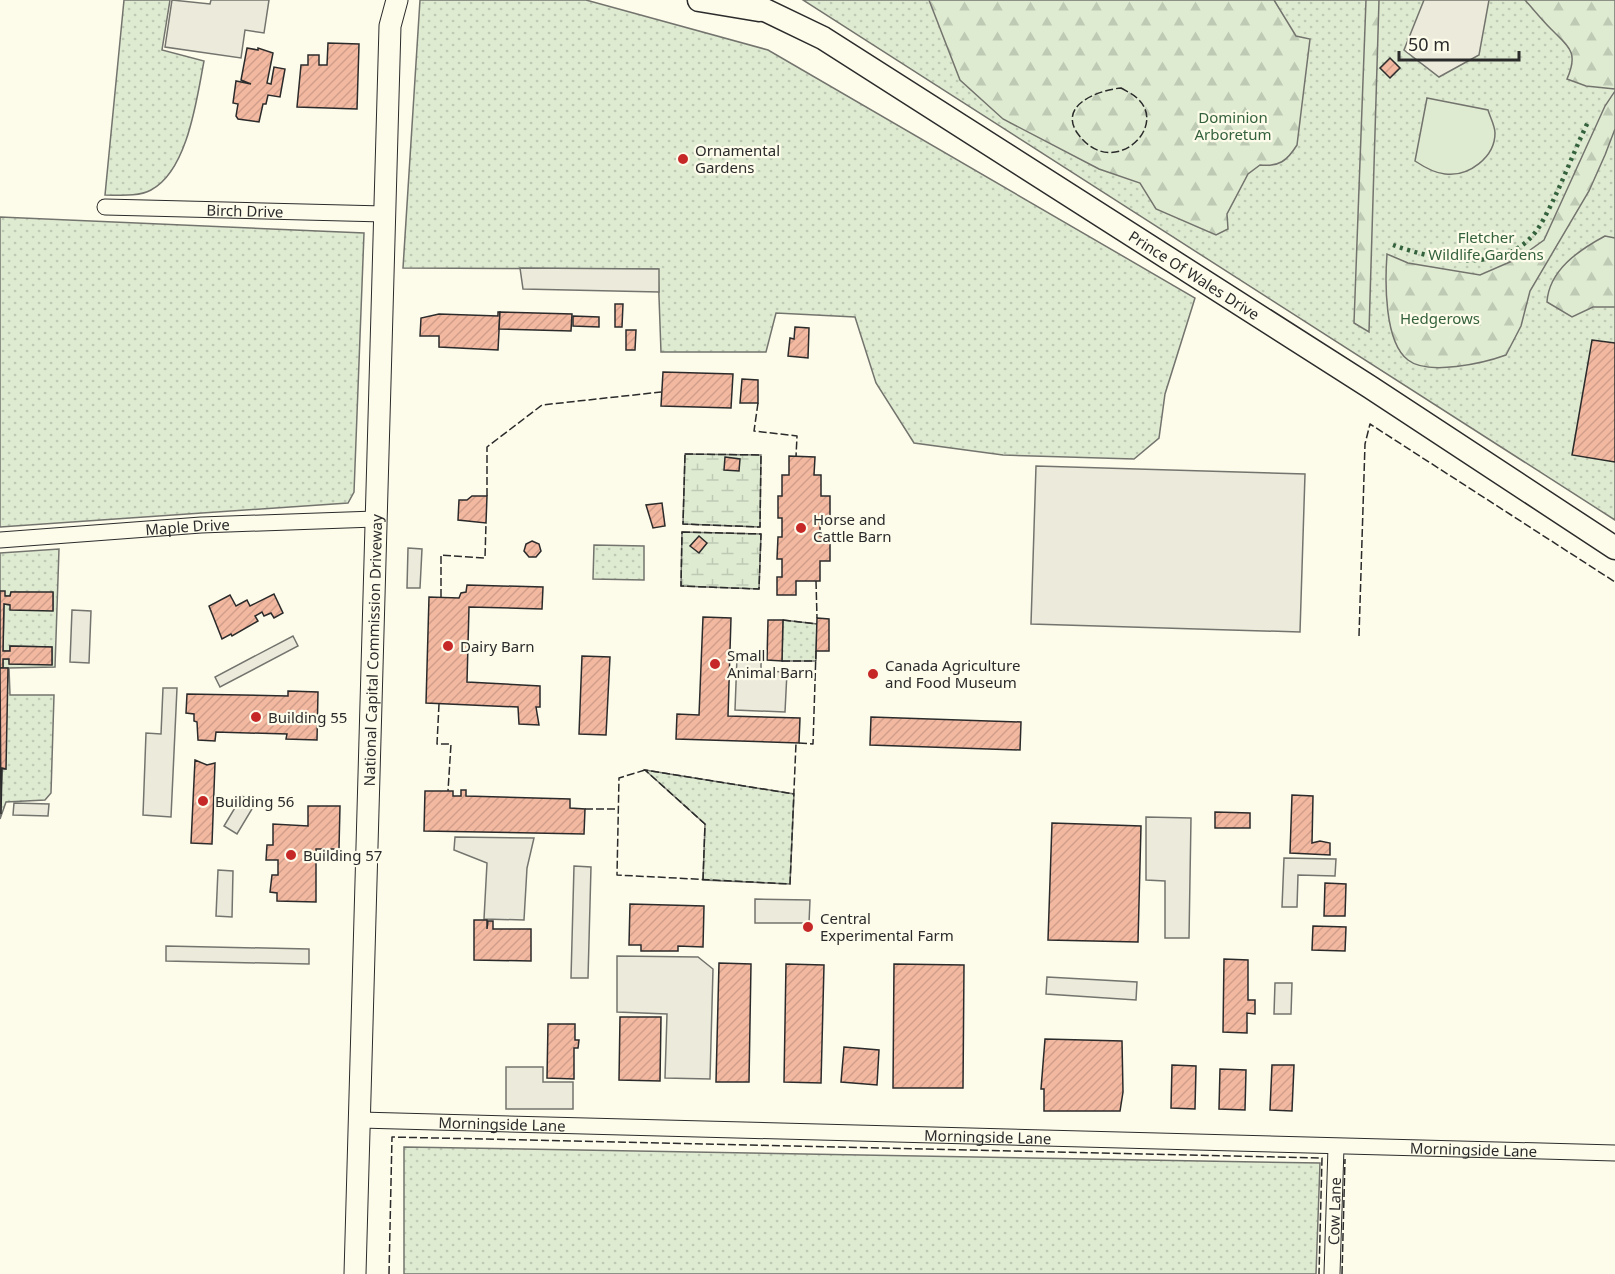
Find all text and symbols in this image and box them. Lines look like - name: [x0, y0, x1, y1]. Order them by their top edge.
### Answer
- scale bar: [1399, 24, 1519, 62]
- text: 50 m: [1408, 32, 1450, 56]
- park label: Dominion Arboretum: [1194, 107, 1272, 144]
- place label: Ornamental Gardens: [695, 140, 780, 177]
- marker: Ornamental Gardens: [676, 152, 690, 166]
- street label: Birch Drive: [206, 200, 284, 221]
- street label: Prince Of Wales Drive: [1125, 226, 1263, 324]
- park label: Fletcher Wildlife Gardens: [1428, 227, 1544, 264]
- park label: Hedgerows: [1400, 308, 1480, 328]
- place label: Horse and Cattle Barn: [813, 509, 892, 546]
- street label: Maple Drive: [145, 514, 230, 539]
- street label: National Capital Commission Driveway: [359, 514, 386, 786]
- marker: Horse and Cattle Barn: [794, 521, 808, 535]
- place label: Dairy Barn: [460, 636, 535, 656]
- marker: Dairy Barn: [441, 639, 455, 653]
- place label: Small Animal Barn: [727, 645, 814, 682]
- place label: Canada Agriculture and Food Museum: [885, 655, 1020, 692]
- marker: Small Animal Barn: [708, 657, 722, 671]
- marker: Canada Agriculture and Food Museum: [866, 667, 880, 681]
- place label: Building 55: [268, 707, 347, 727]
- marker: Building 55: [249, 710, 263, 724]
- place label: Building 56: [215, 791, 294, 811]
- marker: Building 56: [196, 794, 210, 808]
- place label: Building 57: [303, 845, 382, 865]
- marker: Building 57: [284, 848, 298, 862]
- place label: Central Experimental Farm: [820, 908, 954, 945]
- marker: Central Experimental Farm: [801, 920, 815, 934]
- street label: Morningside Lane: [438, 1112, 566, 1135]
- street label: Morningside Lane: [924, 1125, 1052, 1148]
- street label: Morningside Lane: [1410, 1138, 1537, 1161]
- street label: Cow Lane: [1323, 1177, 1345, 1245]

